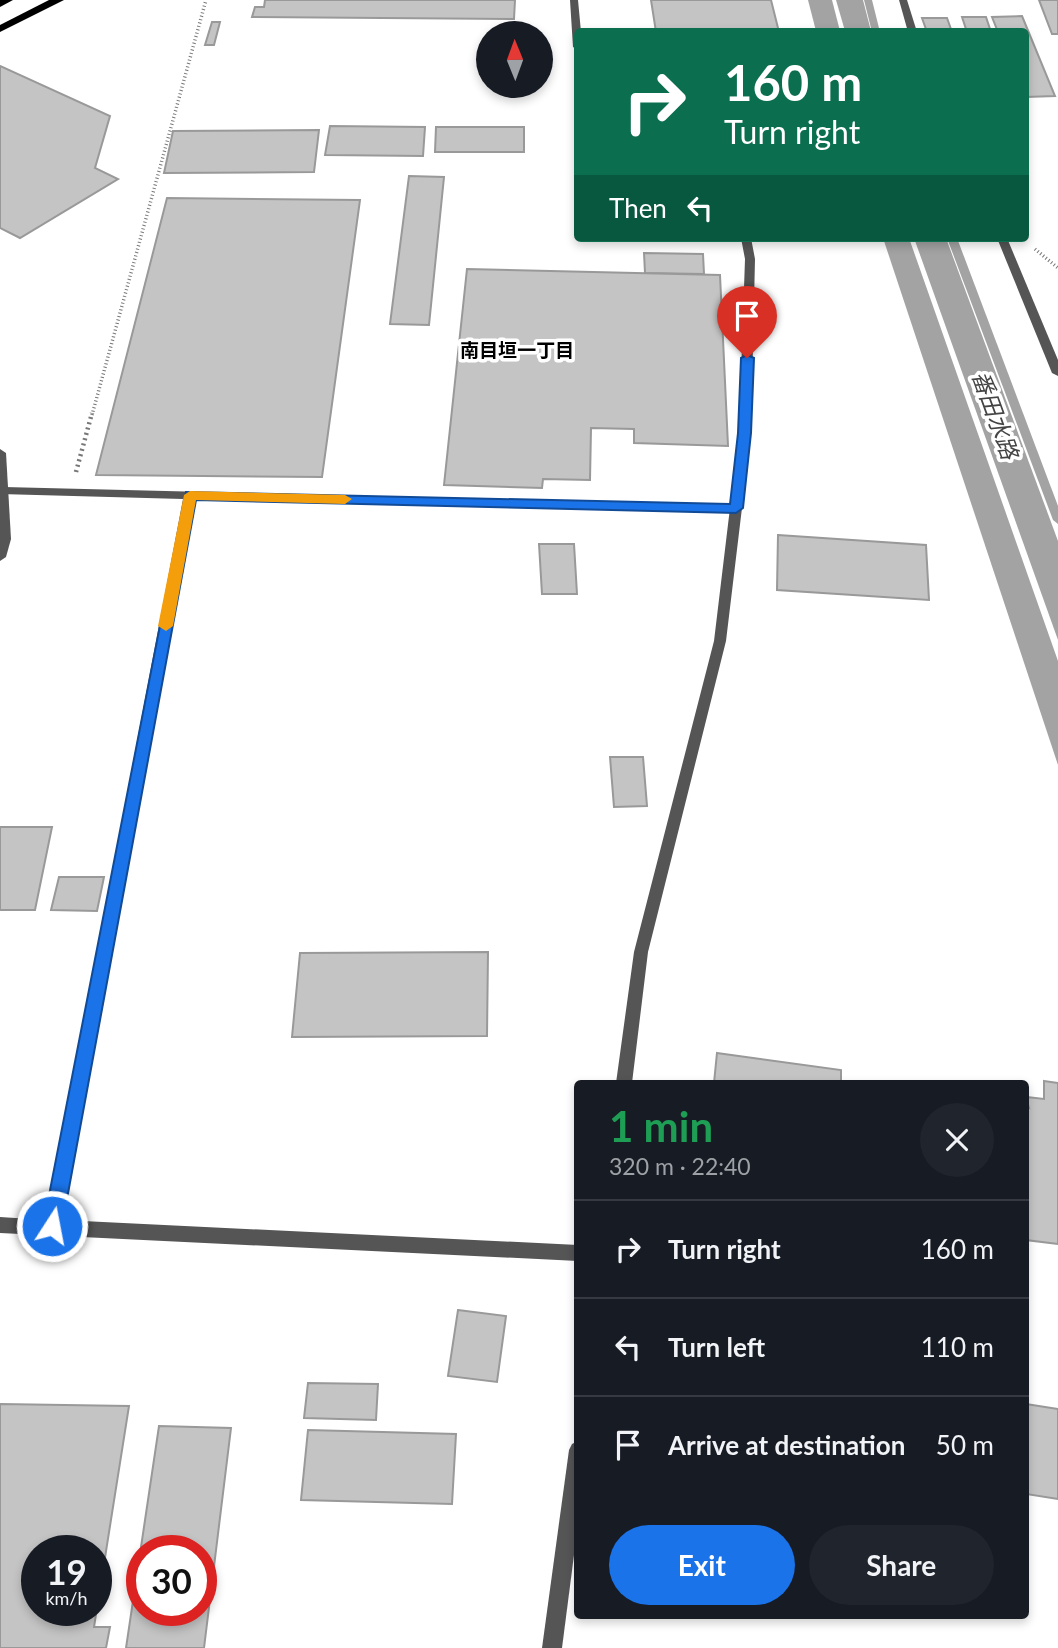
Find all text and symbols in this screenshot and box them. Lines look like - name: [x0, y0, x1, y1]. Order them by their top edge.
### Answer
- north arrow: [476, 21, 553, 98]
- map controls: [476, 21, 553, 98]
- text: 160 m: [724, 53, 862, 111]
- icon: right: [609, 56, 700, 147]
- text: Turn right: [724, 112, 860, 151]
- icon: left: [681, 189, 719, 227]
- text: Then: [609, 192, 667, 224]
- pin: [717, 286, 777, 358]
- icon: arrive: [728, 297, 766, 335]
- district label: 南目垣一丁目: [460, 338, 574, 361]
- water label: 番田水路: [967, 367, 1026, 465]
- text: 1 min: [609, 1101, 713, 1151]
- button: close: [920, 1103, 994, 1177]
- text: 320 m · 22:40: [609, 1152, 751, 1180]
- position arrow: [15, 1189, 89, 1263]
- icon: right: [609, 1230, 647, 1268]
- text: Turn right: [668, 1233, 781, 1265]
- text: 160 m: [921, 1233, 994, 1265]
- icon: left: [609, 1328, 647, 1366]
- text: Turn left: [668, 1331, 765, 1363]
- text: 110 m: [921, 1331, 994, 1363]
- icon: arrive: [609, 1426, 647, 1464]
- text: Arrive at destination: [668, 1429, 905, 1461]
- text: 50 m: [936, 1429, 994, 1461]
- button: Exit: [609, 1525, 795, 1605]
- button: Share: [809, 1525, 994, 1605]
- speed limit sign: 30: [126, 1535, 217, 1626]
- text: 19: [46, 1550, 87, 1592]
- text: km/h: [45, 1587, 88, 1609]

